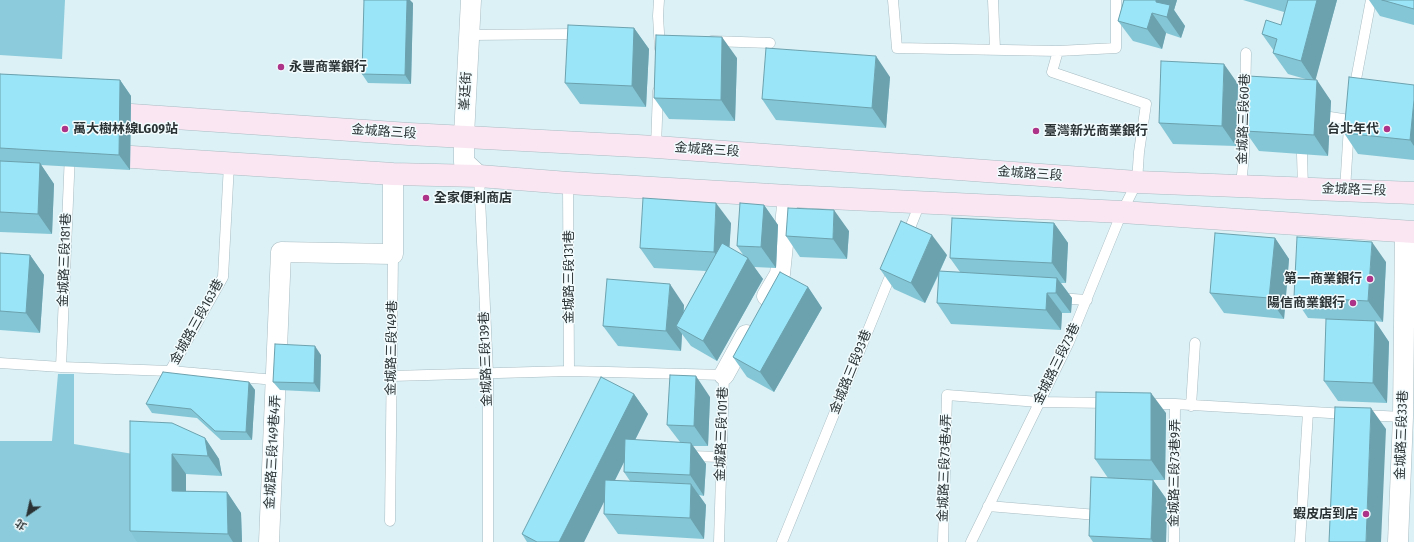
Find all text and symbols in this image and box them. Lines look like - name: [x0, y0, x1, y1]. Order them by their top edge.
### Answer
- place label: 永豐商業銀行: [289, 59, 367, 75]
- marker: 永豐商業銀行: [276, 62, 286, 72]
- street label: 峯廷街: [457, 71, 475, 111]
- street label: 金城路三段60巷: [1235, 73, 1253, 165]
- place label: 萬大樹林線LG09站: [73, 121, 178, 137]
- place label: 台北年代: [1327, 121, 1379, 137]
- street label: 金城路三段: [351, 122, 417, 142]
- place label: 臺灣新光商業銀行: [1044, 123, 1148, 139]
- marker: 萬大樹林線LG09站: [60, 124, 70, 134]
- marker: 台北年代: [1382, 124, 1392, 134]
- marker: 臺灣新光商業銀行: [1031, 126, 1041, 136]
- street label: 金城路三段: [674, 140, 740, 160]
- street label: 金城路三段: [997, 164, 1063, 184]
- street label: 金城路三段: [1321, 181, 1387, 199]
- place label: 全家便利商店: [434, 190, 512, 206]
- marker: 全家便利商店: [421, 193, 431, 203]
- street label: 金城路三段181巷: [56, 213, 74, 307]
- street label: 金城路三段131巷: [561, 230, 577, 324]
- place label: 第一商業銀行: [1284, 271, 1362, 287]
- marker: 第一商業銀行: [1365, 274, 1375, 284]
- street label: 金城路三段163巷: [167, 277, 227, 367]
- place label: 陽信商業銀行: [1267, 295, 1345, 311]
- marker: 陽信商業銀行: [1348, 298, 1358, 308]
- street label: 金城路三段149巷: [383, 300, 401, 396]
- street label: 金城路三段139巷: [477, 311, 495, 407]
- street label: 金城路三段73巷: [1030, 321, 1084, 407]
- street label: 金城路三段93巷: [827, 327, 875, 417]
- street label: 金城路三段101巷: [713, 386, 731, 482]
- street label: 金城路三段33巷: [1393, 390, 1411, 480]
- street label: 金城路三段149巷4弄: [262, 394, 284, 510]
- street label: 金城路三段73巷4弄: [935, 414, 955, 522]
- street label: 金城路三段73巷9弄: [1166, 419, 1184, 527]
- north arrow: [8, 494, 48, 534]
- place label: 蝦皮店到店: [1293, 506, 1358, 522]
- marker: 蝦皮店到店: [1361, 509, 1371, 519]
- text: 北: [13, 516, 29, 533]

